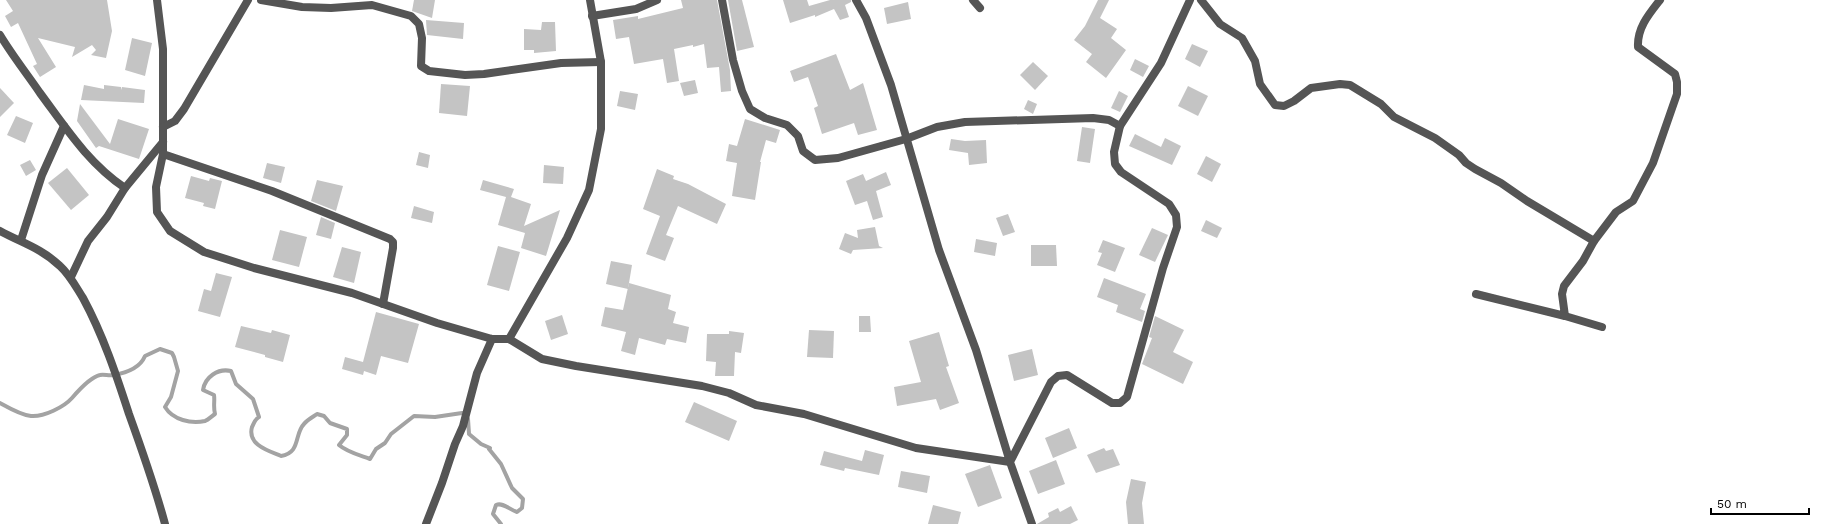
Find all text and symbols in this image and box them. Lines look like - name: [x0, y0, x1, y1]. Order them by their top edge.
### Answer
- scale bar: [1711, 490, 1809, 516]
- text: 50 m: [1717, 497, 1747, 511]

